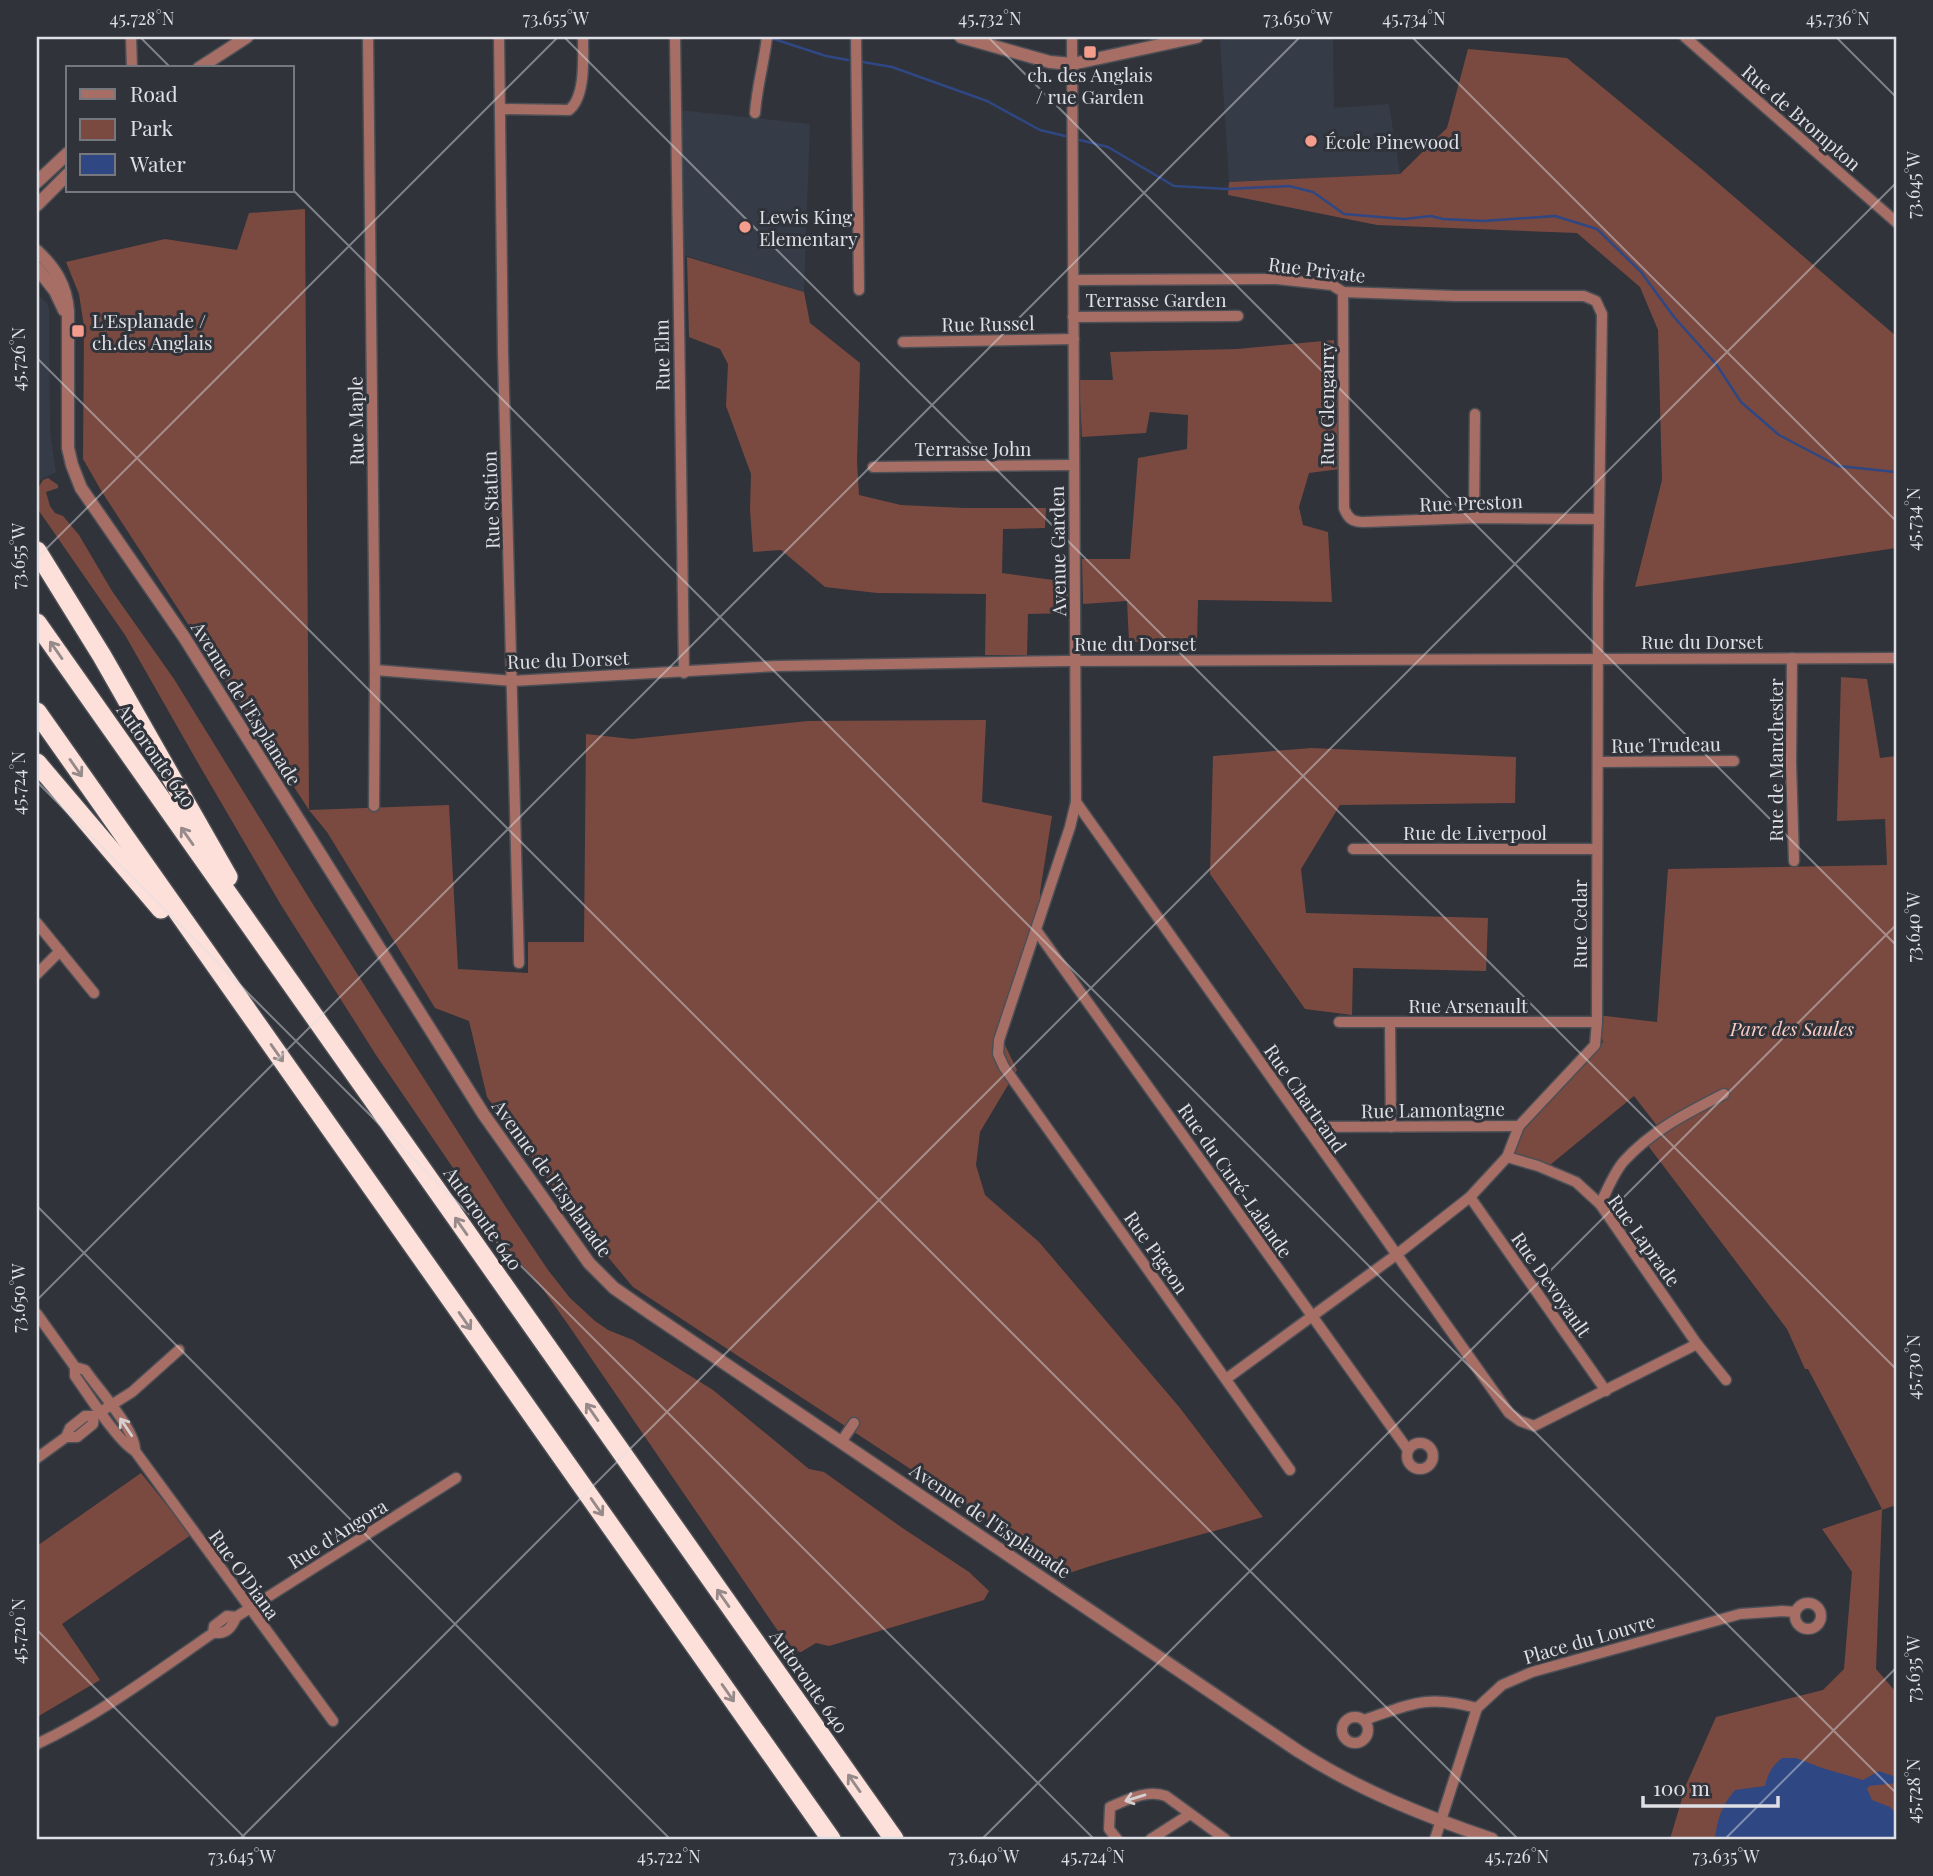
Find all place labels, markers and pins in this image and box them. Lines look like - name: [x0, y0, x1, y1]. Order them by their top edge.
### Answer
- marker: ch. des Anglais / rue Garden: [1082, 44, 1098, 60]
- place label: ch. des Anglais / rue Garden: [1027, 61, 1153, 109]
- place label: École Pinewood: [1325, 128, 1460, 154]
- marker: École Pinewood: [1303, 133, 1319, 149]
- place label: Lewis King Elementary: [759, 203, 858, 251]
- marker: Lewis King Elementary: [737, 219, 753, 235]
- place label: L'Esplanade / ch.des Anglais: [92, 307, 213, 355]
- marker: L'Esplanade / ch.des Anglais: [70, 323, 86, 339]

